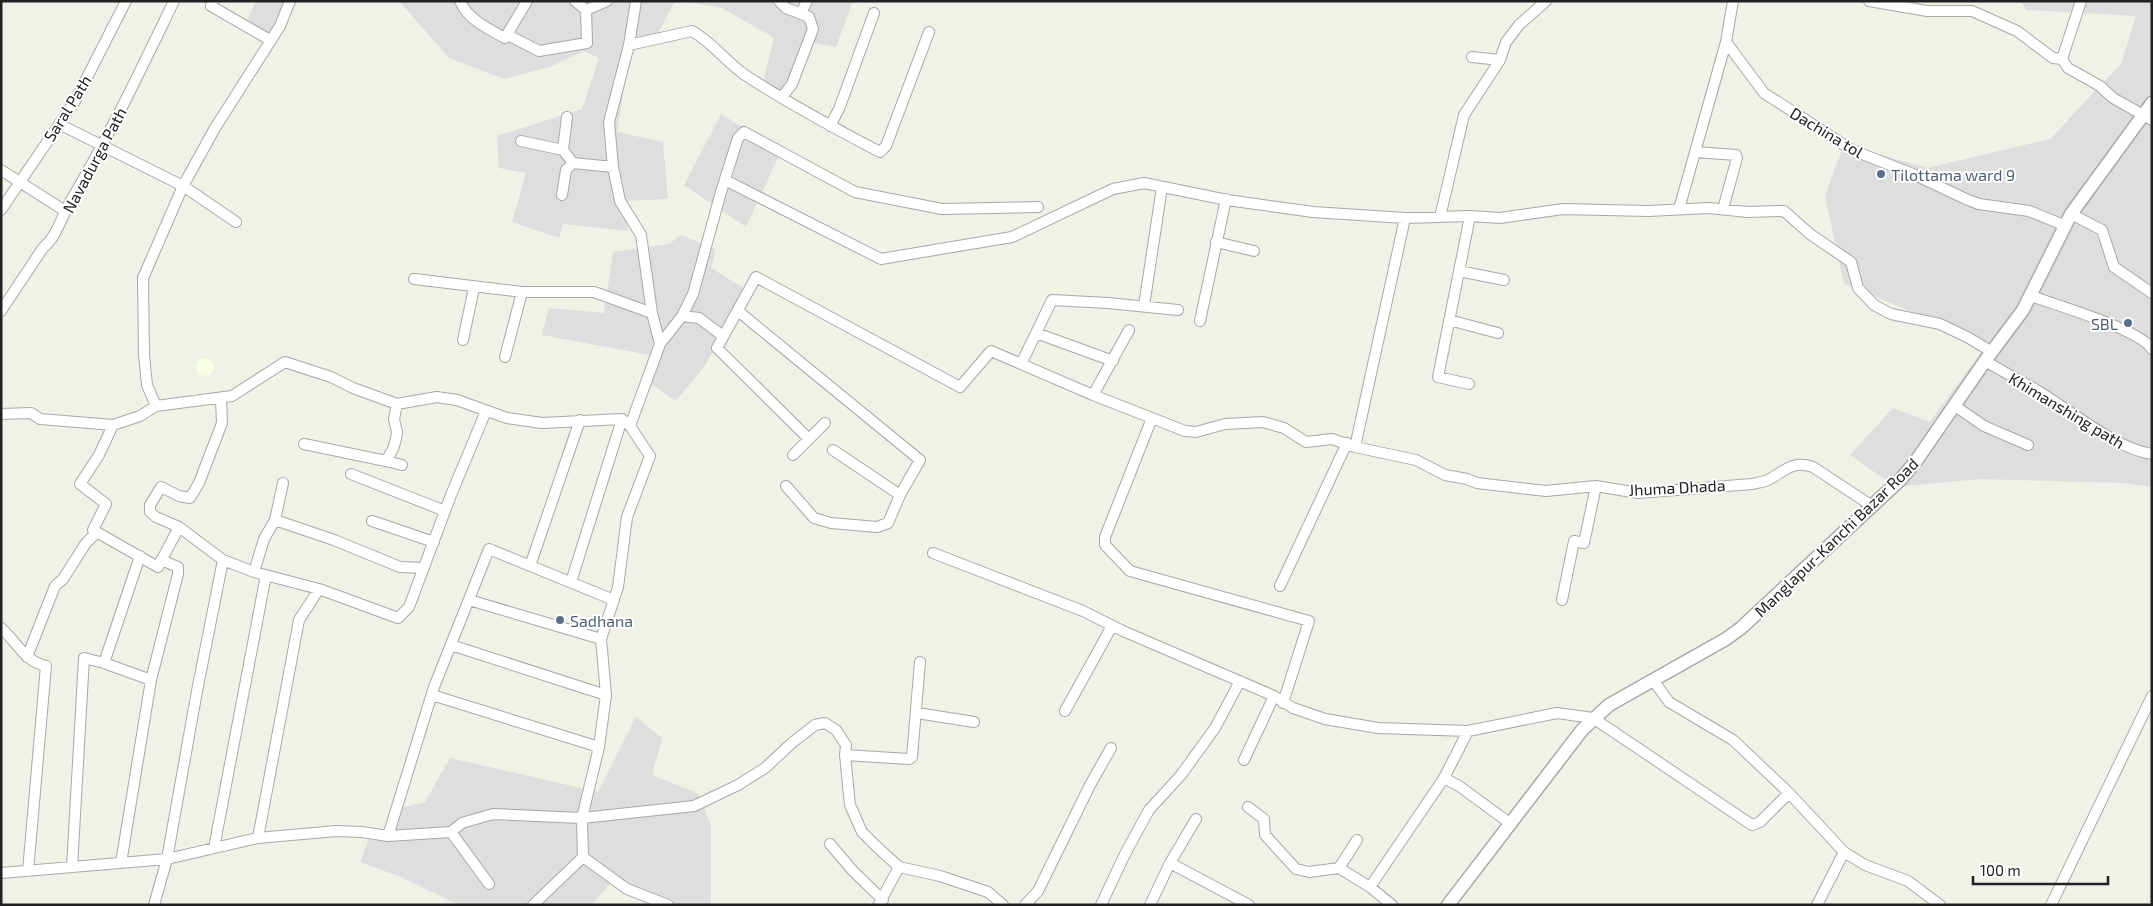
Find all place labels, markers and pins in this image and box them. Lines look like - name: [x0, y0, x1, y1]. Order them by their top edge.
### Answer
- place label: Tilottama ward 9: [1891, 165, 2015, 184]
- marker: Tilottama ward 9: [1875, 168, 1887, 180]
- place label: SBL: [2091, 314, 2118, 333]
- marker: SBL: [2122, 317, 2134, 329]
- place label: Sadhana: [570, 611, 633, 630]
- marker: Sadhana: [554, 614, 566, 626]

